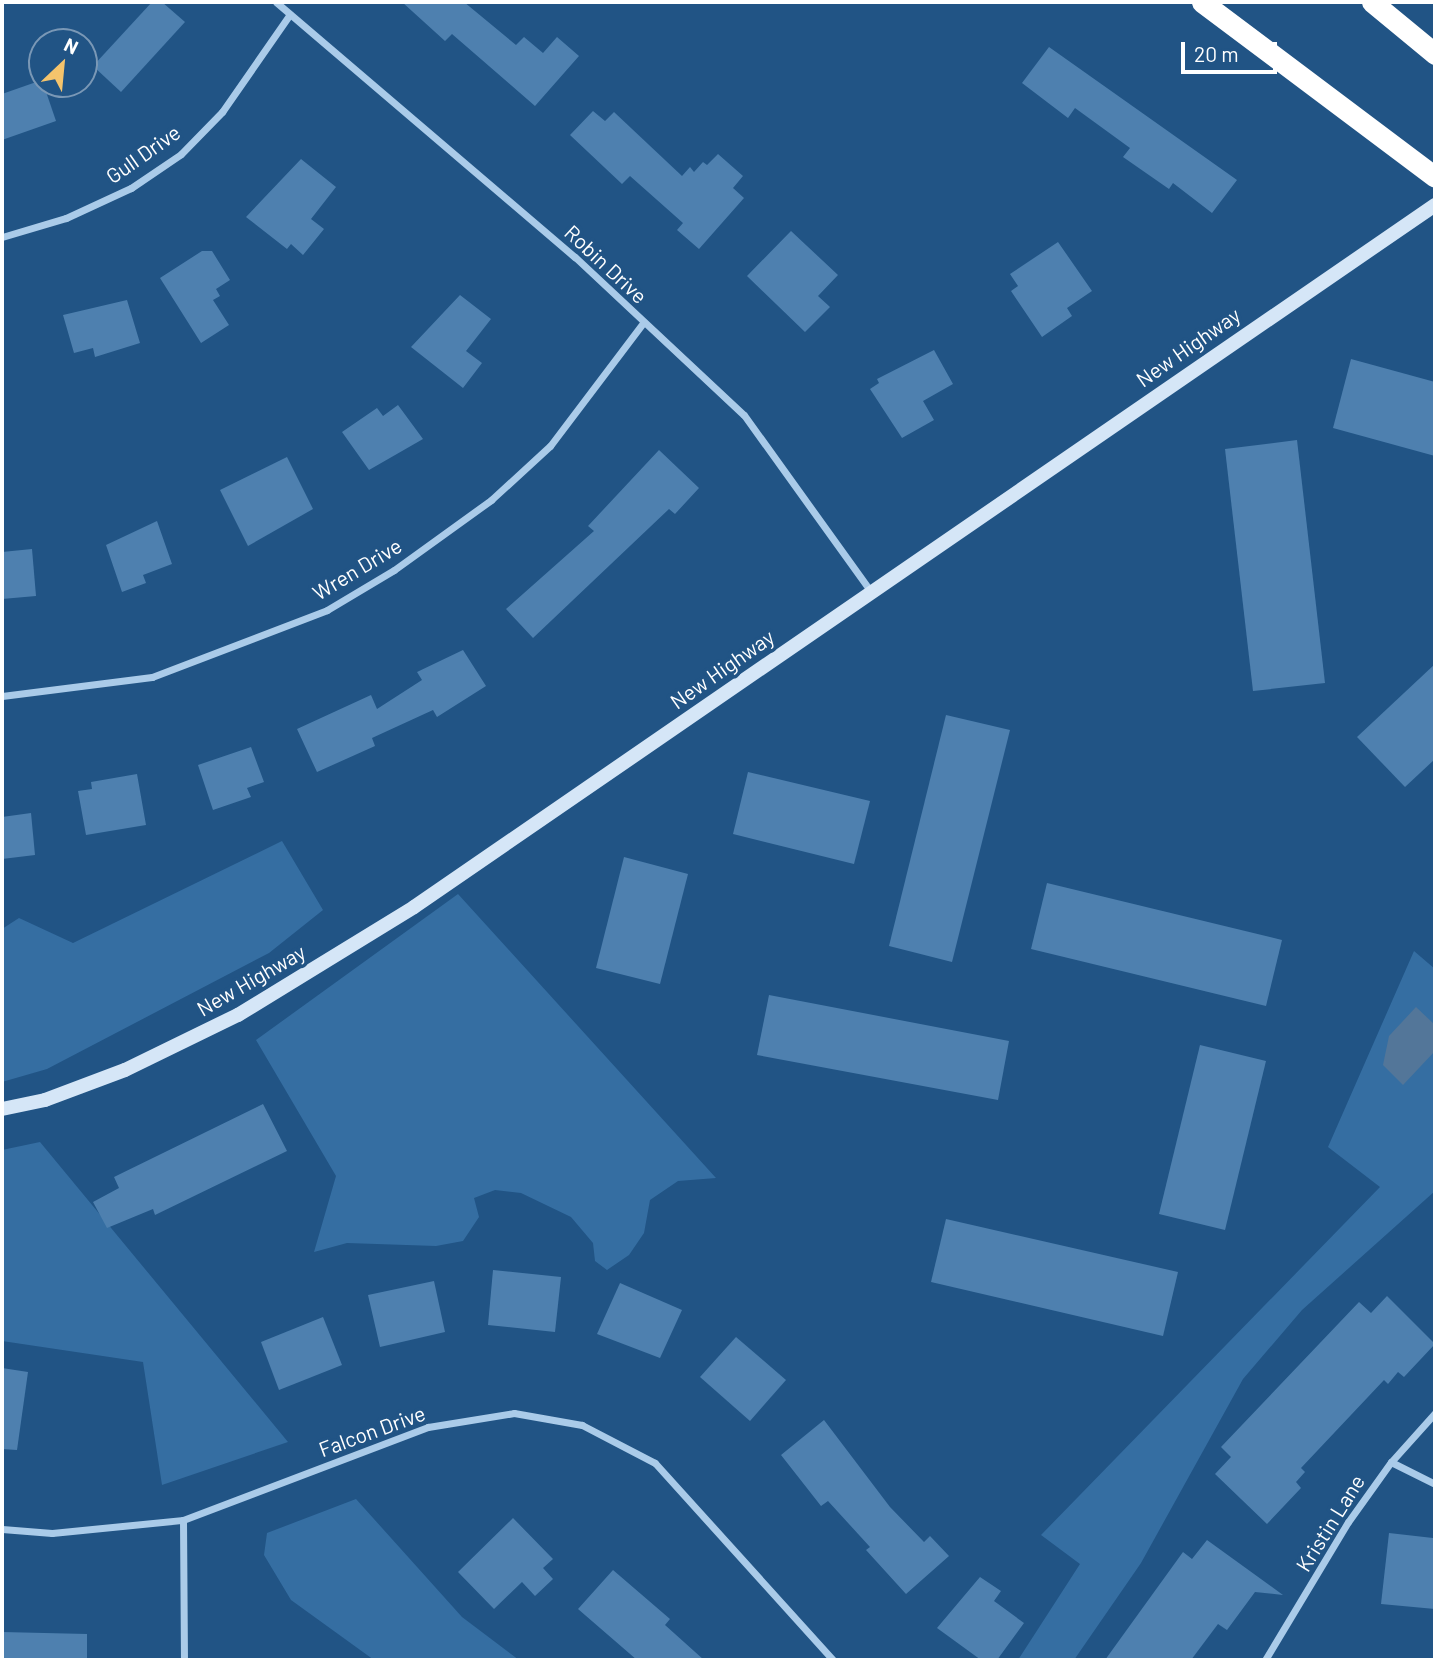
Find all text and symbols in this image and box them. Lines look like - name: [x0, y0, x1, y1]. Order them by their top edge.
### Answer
- north arrow: [28, 28, 98, 98]
- scale bar: [1185, 28, 1281, 72]
- text: N: [61, 32, 82, 59]
- text: 20 m: [1194, 41, 1239, 66]
- street label: Gull Drive: [101, 119, 185, 189]
- street label: Robin Drive: [560, 220, 652, 308]
- street label: New Highway: [1131, 302, 1245, 392]
- street label: Wren Drive: [308, 533, 406, 605]
- street label: New Highway: [665, 624, 779, 714]
- street label: New Highway: [192, 939, 310, 1021]
- street label: Falcon Drive: [315, 1400, 429, 1462]
- street label: Kristin Lane: [1290, 1470, 1370, 1576]

